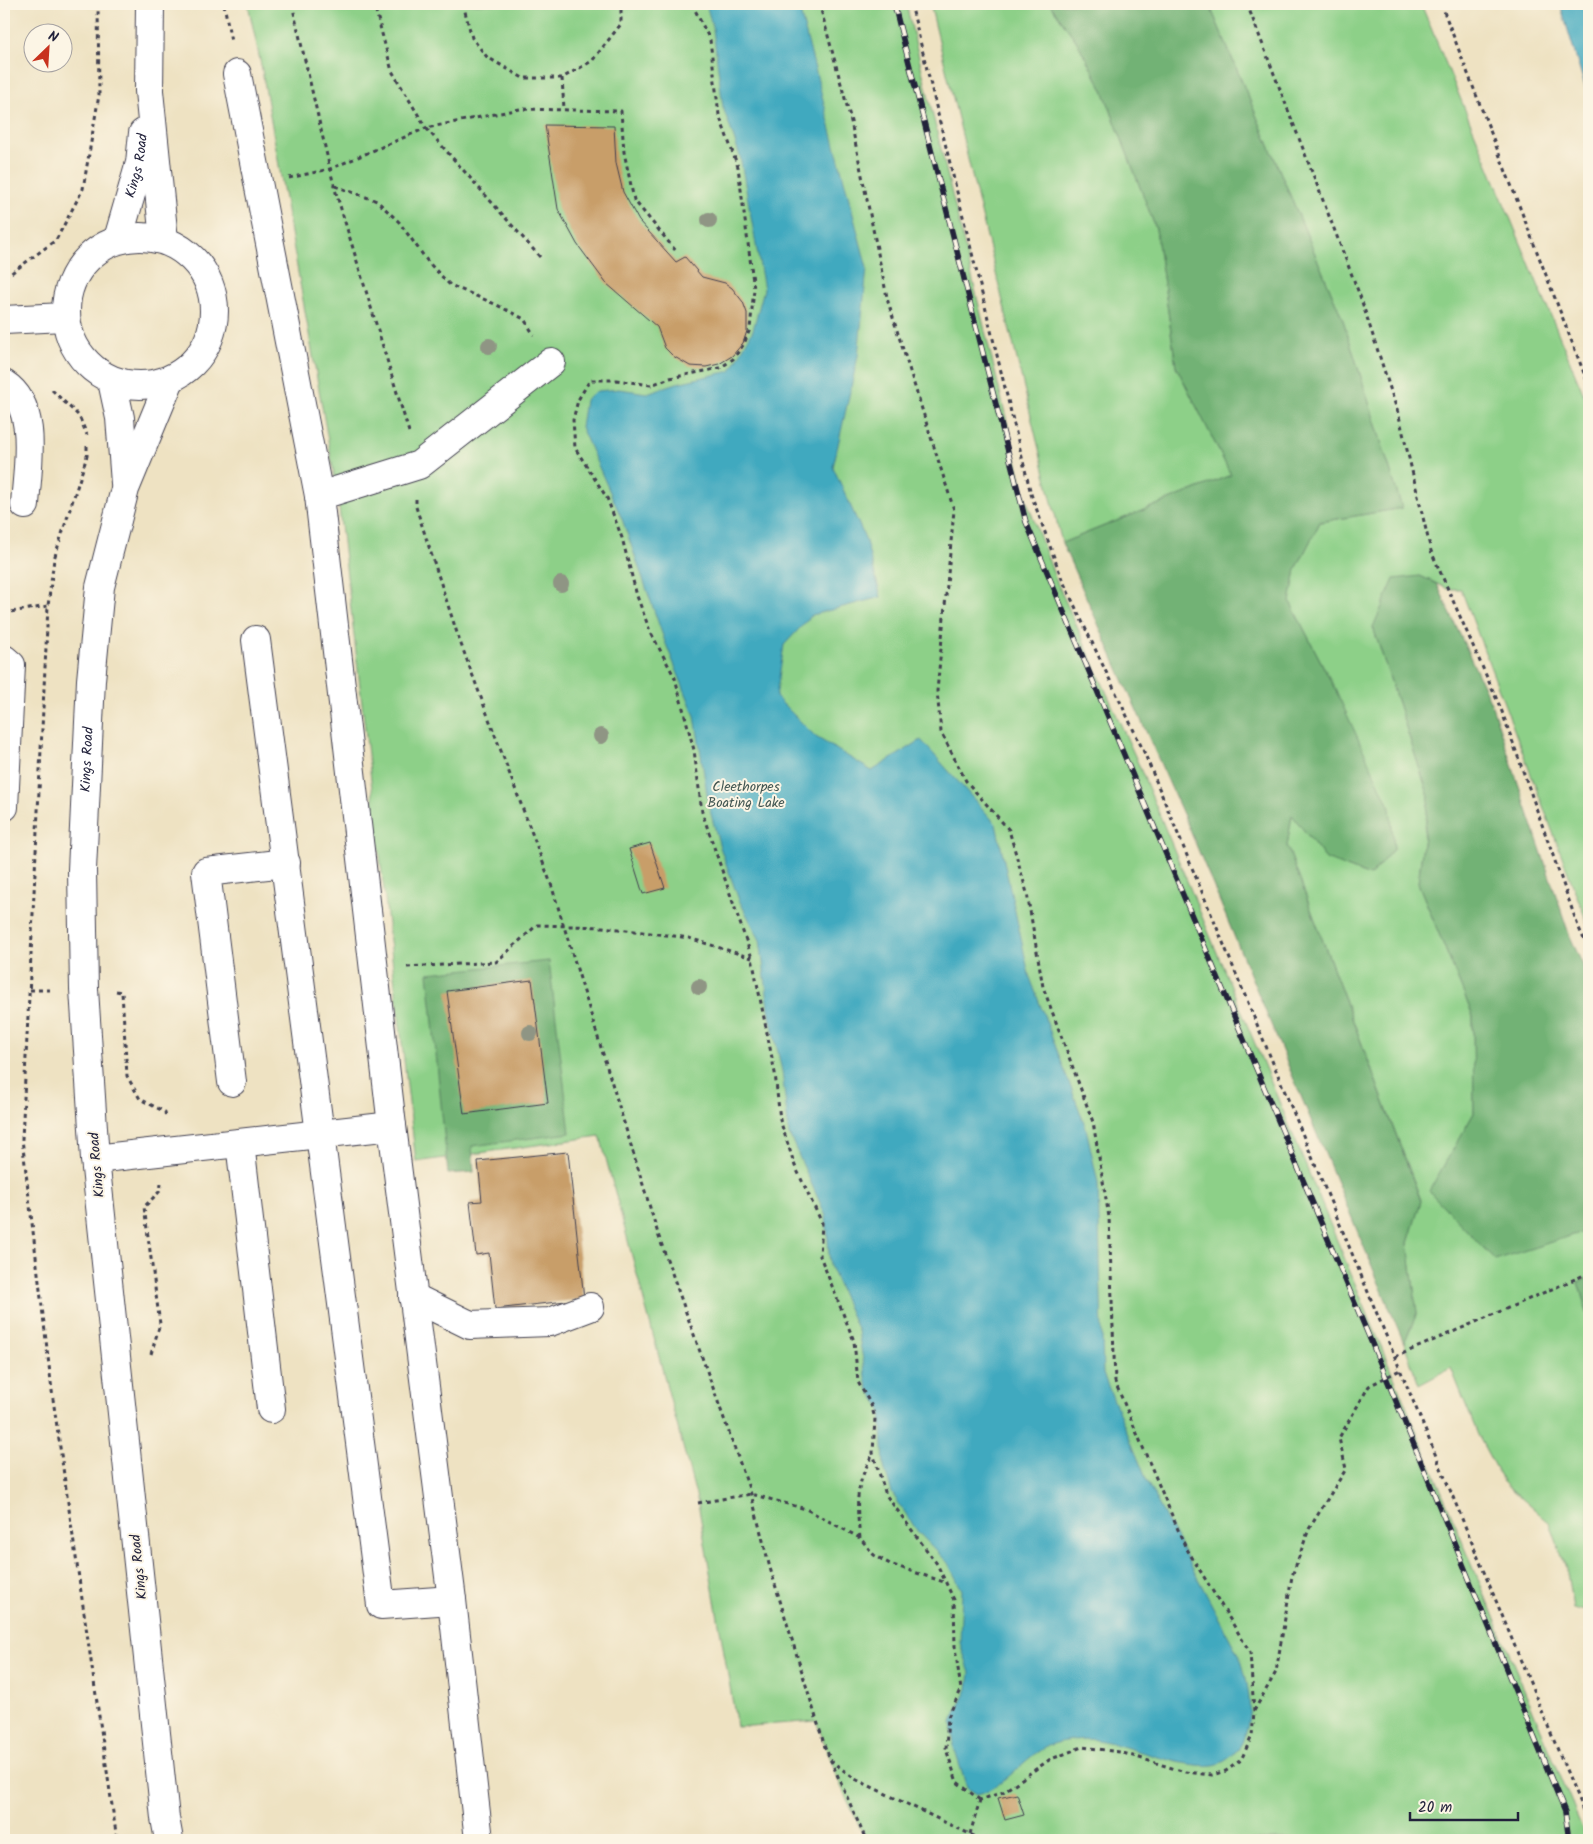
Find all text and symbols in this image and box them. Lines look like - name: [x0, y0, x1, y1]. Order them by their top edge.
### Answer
- north arrow: [22, 22, 72, 72]
- text: N: [44, 25, 62, 49]
- street label: Kings Road: [119, 131, 154, 200]
- street label: Kings Road: [75, 725, 100, 793]
- park label: Cleethorpes Boating Lake: [707, 776, 785, 814]
- street label: Kings Road: [83, 1130, 111, 1199]
- street label: Kings Road: [125, 1532, 153, 1601]
- scale bar: [1410, 1789, 1518, 1821]
- text: 20 m: [1418, 1796, 1452, 1820]

